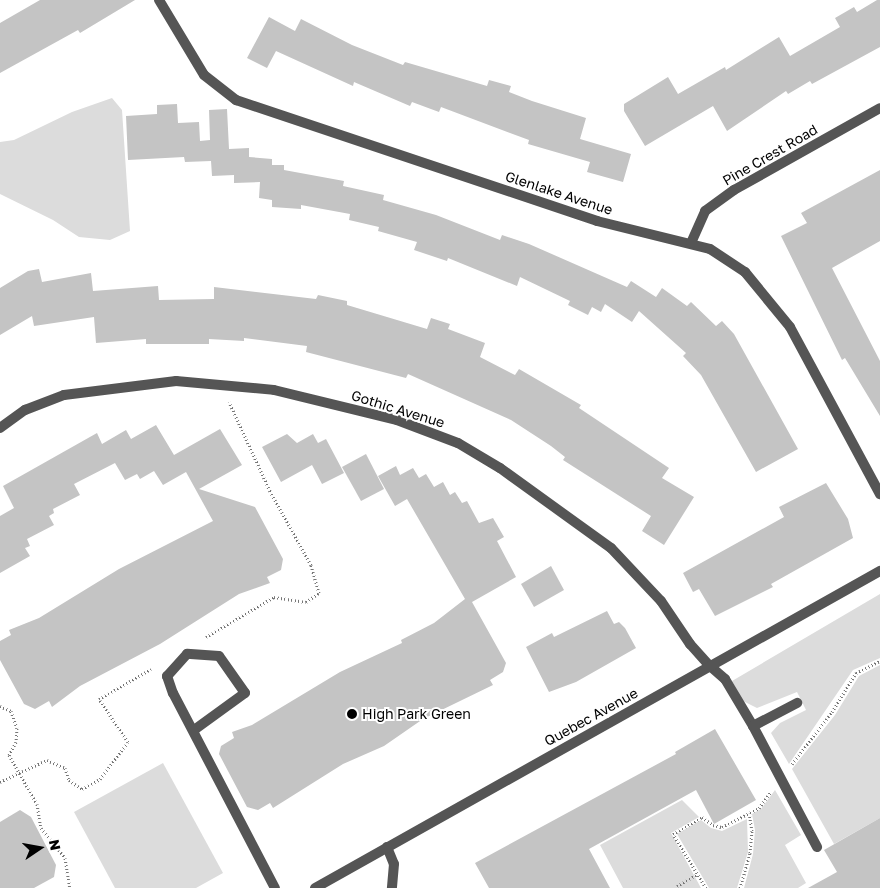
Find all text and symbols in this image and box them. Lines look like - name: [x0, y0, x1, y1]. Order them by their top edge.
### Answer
- street label: Pine Crest Road: [719, 121, 821, 189]
- street label: Glenlake Avenue: [503, 168, 615, 218]
- street label: Gothic Avenue: [349, 387, 447, 431]
- street label: Quebec Avenue: [541, 684, 641, 750]
- place label: High Park Green: [362, 706, 471, 722]
- marker: High Park Green: [346, 708, 358, 720]
- north arrow: [15, 823, 65, 873]
- text: N: [46, 838, 65, 852]

